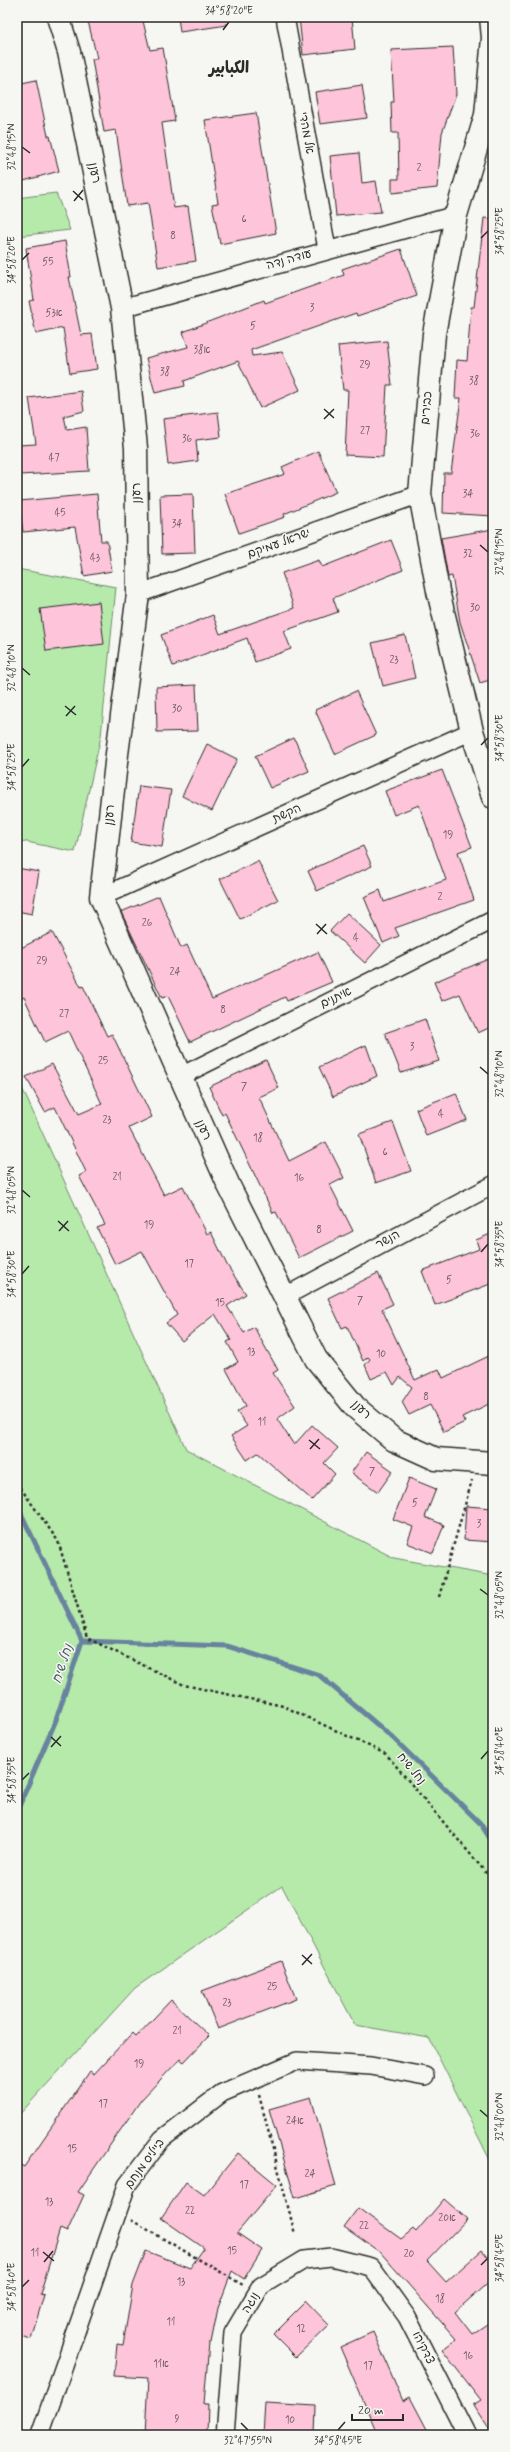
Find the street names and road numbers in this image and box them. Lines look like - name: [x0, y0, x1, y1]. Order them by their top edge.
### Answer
- street label: אל מהדי: [294, 111, 318, 155]
- street label: רענן: [84, 161, 104, 185]
- street label: עודה נדה: [264, 246, 314, 274]
- street label: כבירים: [418, 391, 436, 425]
- street label: רענן: [129, 482, 145, 504]
- street label: ישראל עמיקם: [245, 525, 313, 563]
- street label: הקשת: [269, 801, 304, 828]
- street label: רענן: [101, 804, 119, 826]
- street label: איתנים: [318, 983, 355, 1012]
- street label: רענן: [191, 1117, 215, 1143]
- street label: הנשר: [373, 1227, 403, 1253]
- street label: רענן: [348, 1397, 374, 1423]
- street label: נחל שיח: [393, 1750, 429, 1788]
- street label: בייליס מנחם: [121, 2136, 169, 2192]
- street label: נוגה: [238, 2289, 264, 2317]
- street label: צדקיהו: [408, 2329, 438, 2367]

